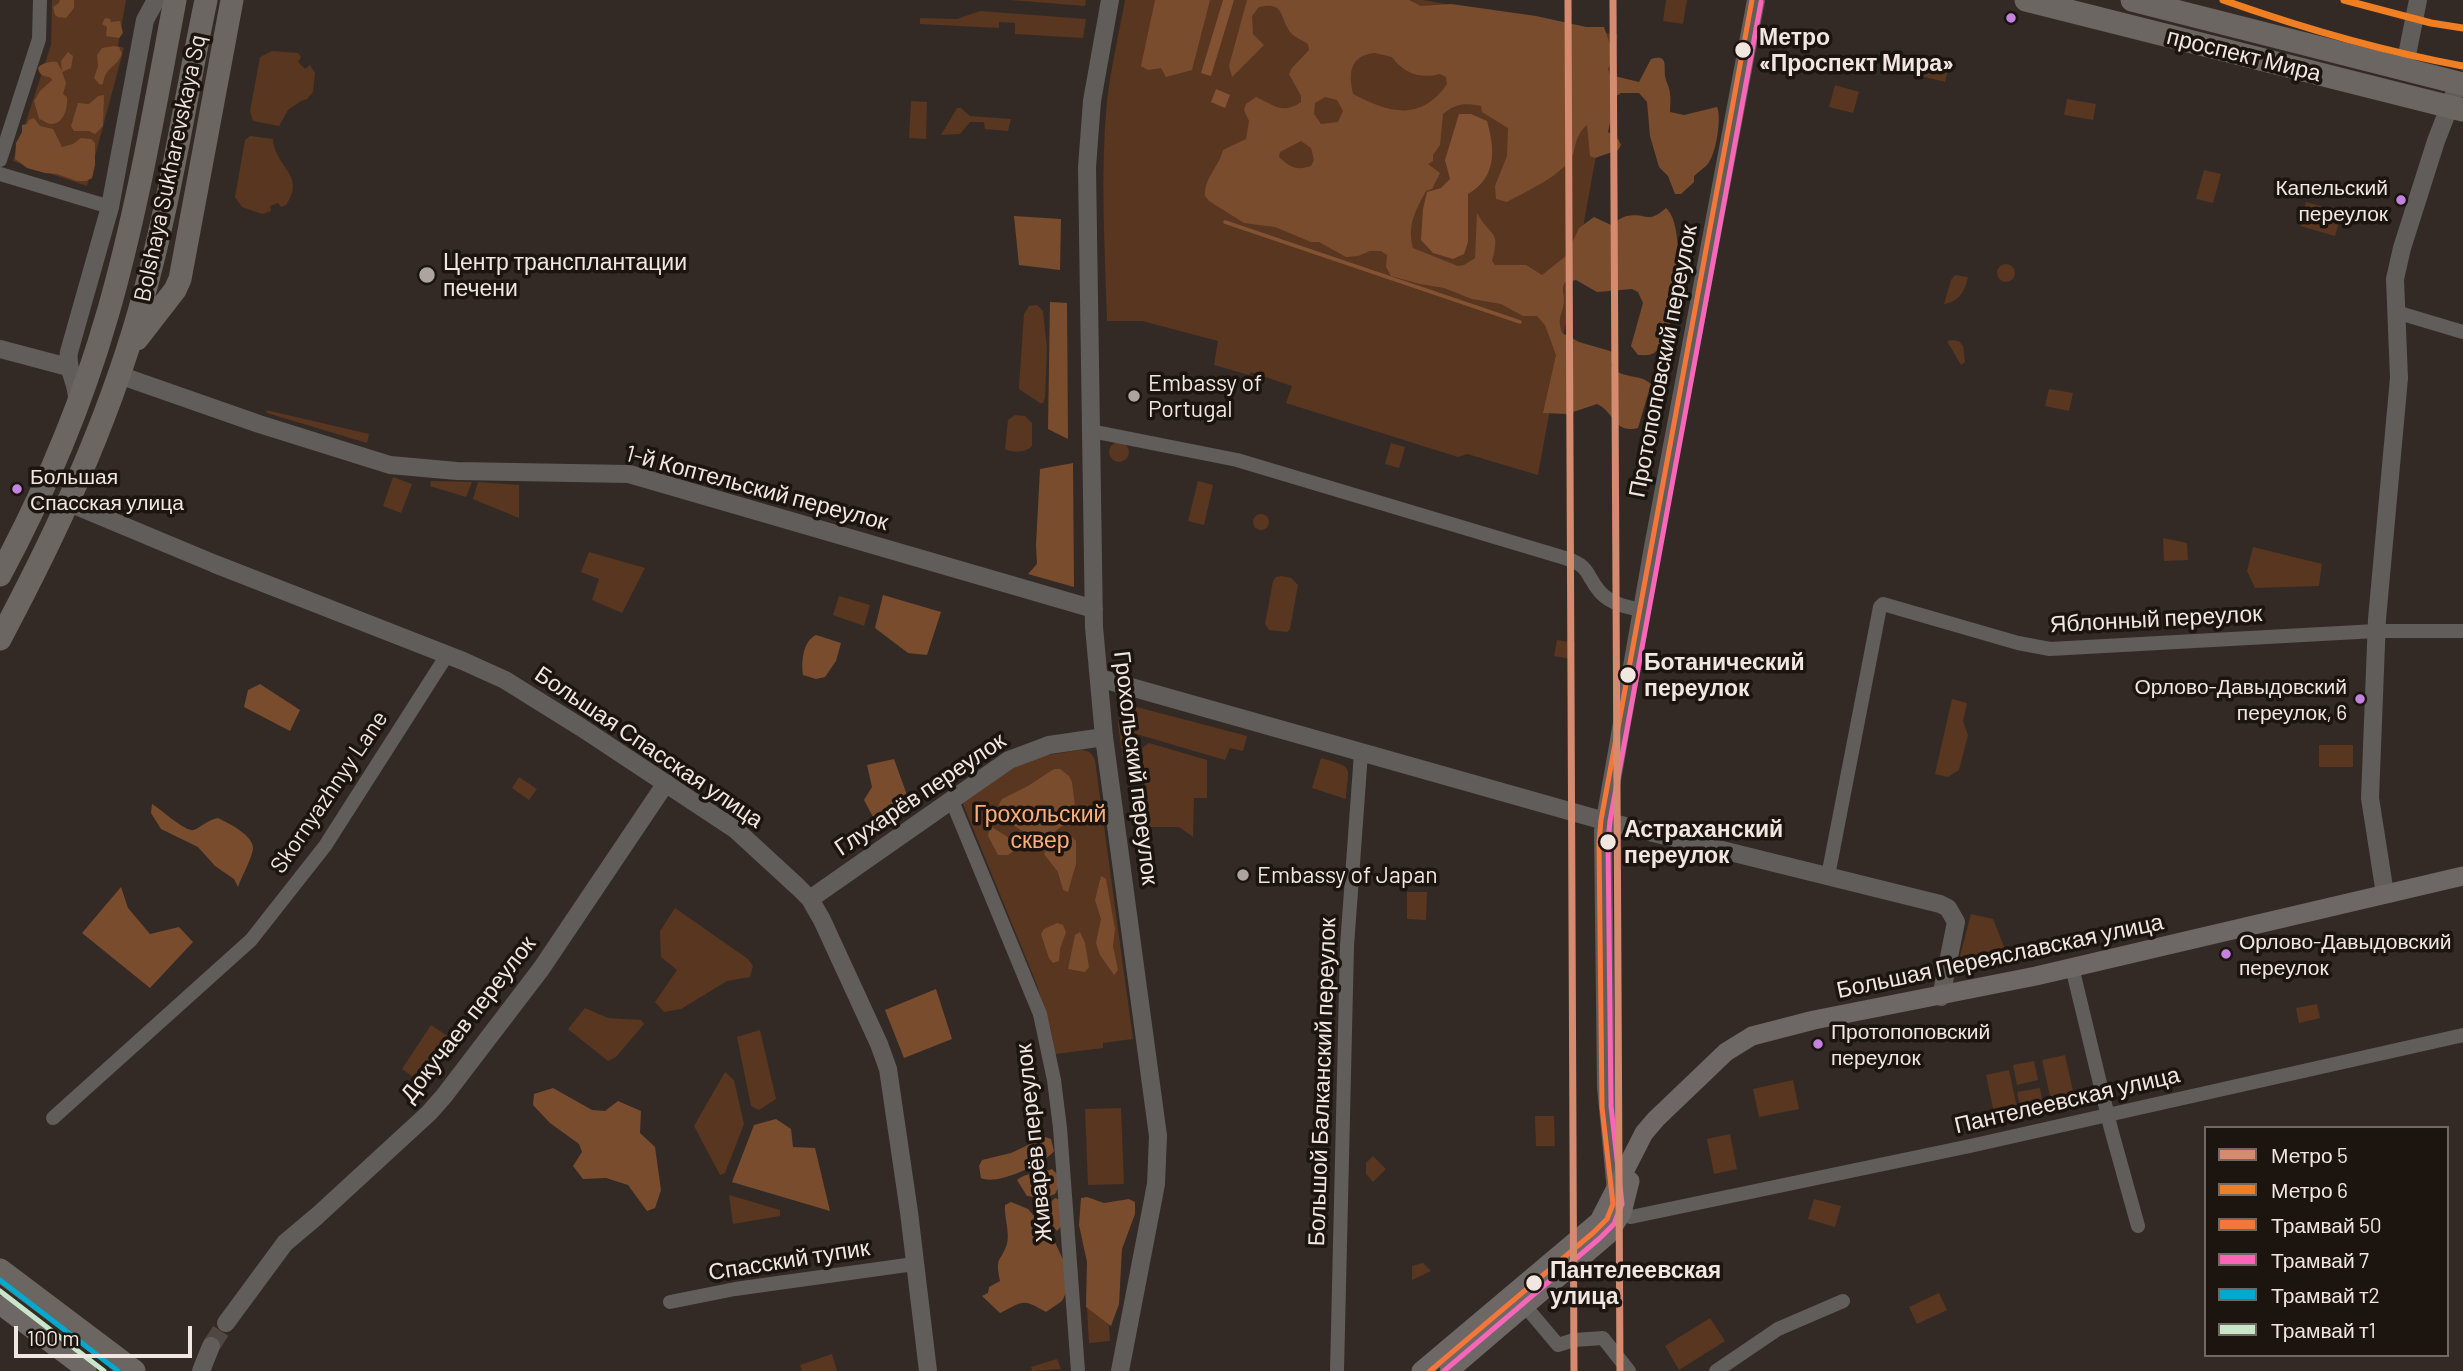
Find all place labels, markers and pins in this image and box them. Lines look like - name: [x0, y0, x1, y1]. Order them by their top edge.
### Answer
- unlabelled marker: [2004, 11, 2018, 25]
- place label: Метро «Проспект Мира»: [1759, 23, 1954, 77]
- marker: Метро «Проспект Мира»: [1733, 40, 1753, 60]
- place label: Капельский переулок: [2275, 175, 2388, 225]
- marker: Капельский переулок: [2394, 193, 2408, 207]
- place label: Центр трансплантации печени: [443, 248, 687, 302]
- marker: Центр трансплантации печени: [417, 265, 437, 285]
- place label: Embassy of Portugal: [1148, 369, 1262, 423]
- marker: Embassy of Portugal: [1126, 388, 1142, 404]
- place label: Большая Спасская улица: [30, 464, 184, 514]
- marker: Большая Спасская улица: [10, 482, 24, 496]
- place label: Ботанический переулок: [1644, 648, 1805, 702]
- marker: Ботанический переулок: [1618, 665, 1638, 685]
- place label: Орлово-Давыдовский переулок, 6: [2135, 674, 2347, 724]
- marker: Орлово-Давыдовский переулок, 6: [2353, 692, 2367, 706]
- place label: Астраханский переулок: [1624, 815, 1783, 869]
- marker: Астраханский переулок: [1598, 832, 1618, 852]
- place label: Embassy of Japan: [1257, 861, 1438, 889]
- marker: Embassy of Japan: [1235, 867, 1251, 883]
- place label: Орлово-Давыдовский переулок: [2239, 929, 2451, 979]
- marker: Орлово-Давыдовский переулок: [2219, 947, 2233, 961]
- place label: Протопоповский переулок: [1831, 1019, 1990, 1069]
- marker: Протопоповский переулок: [1811, 1037, 1825, 1051]
- place label: Пантелеевская улица: [1550, 1256, 1721, 1310]
- marker: Пантелеевская улица: [1524, 1273, 1544, 1293]

